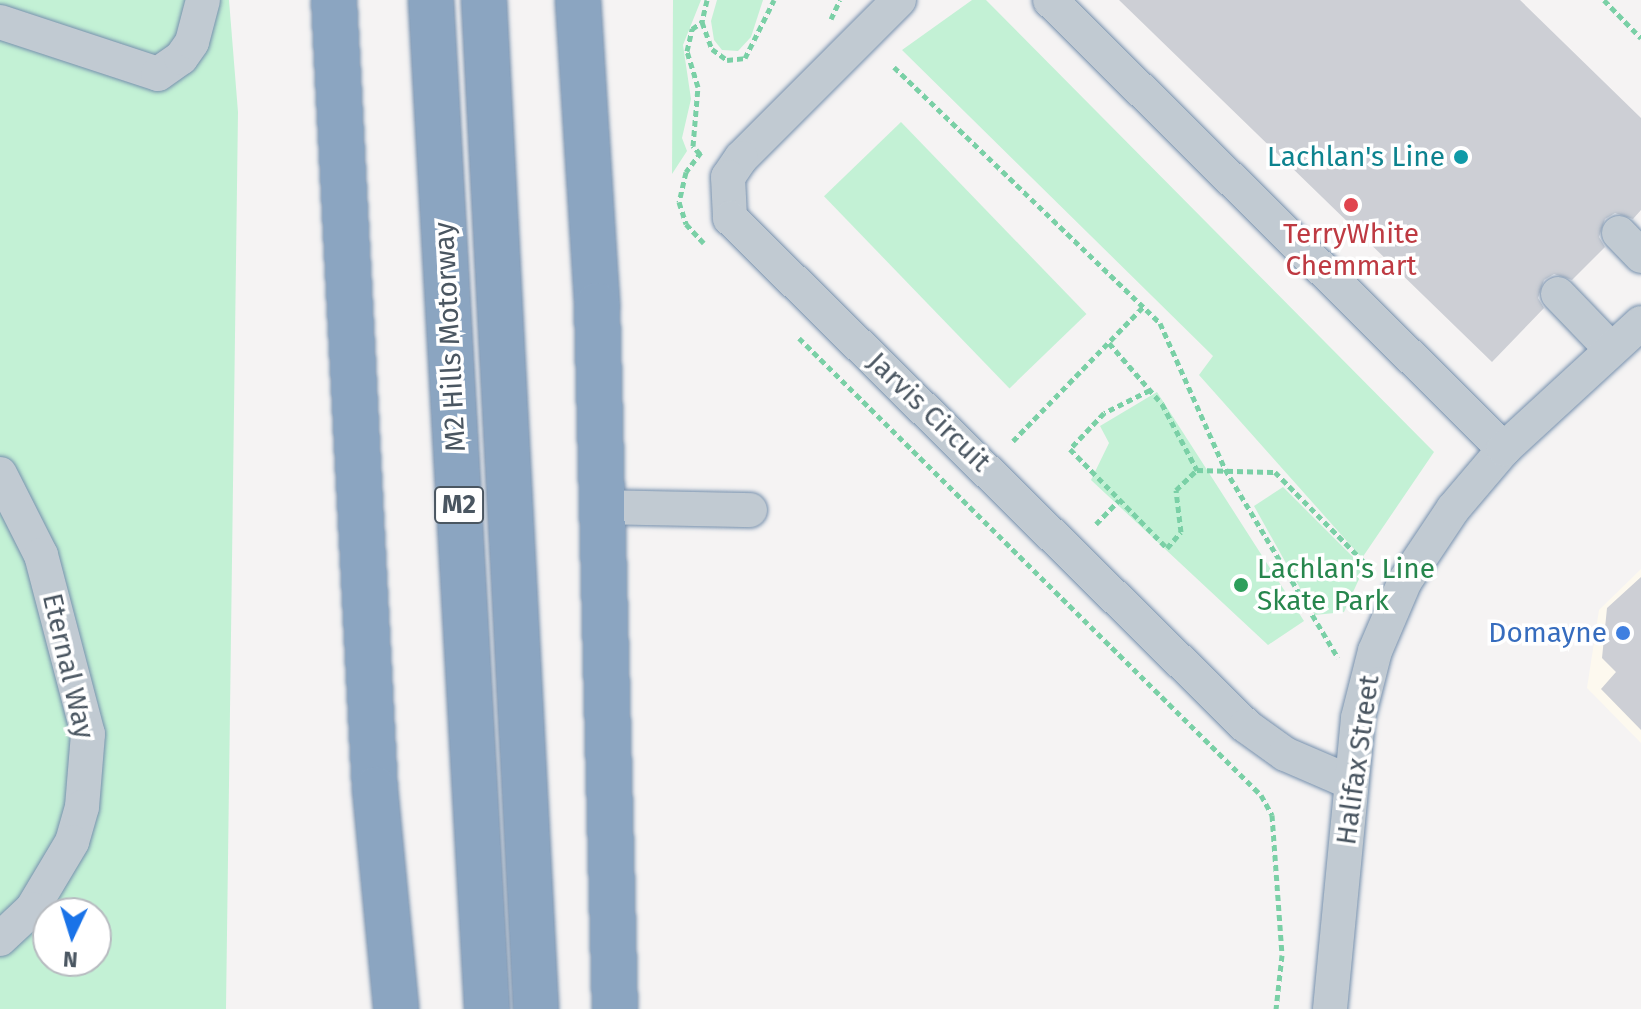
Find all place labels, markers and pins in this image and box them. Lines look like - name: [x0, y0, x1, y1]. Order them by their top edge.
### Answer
- place label: Lachlan's Line: [1267, 140, 1445, 174]
- marker: Lachlan's Line: [1452, 148, 1470, 166]
- marker: TerryWhite Chemmart: [1342, 196, 1360, 214]
- place label: TerryWhite Chemmart: [1283, 217, 1419, 283]
- place label: Lachlan's Line Skate Park: [1257, 552, 1435, 618]
- marker: Lachlan's Line Skate Park: [1232, 576, 1250, 594]
- place label: Domayne: [1488, 616, 1607, 650]
- marker: Domayne: [1614, 624, 1632, 642]

